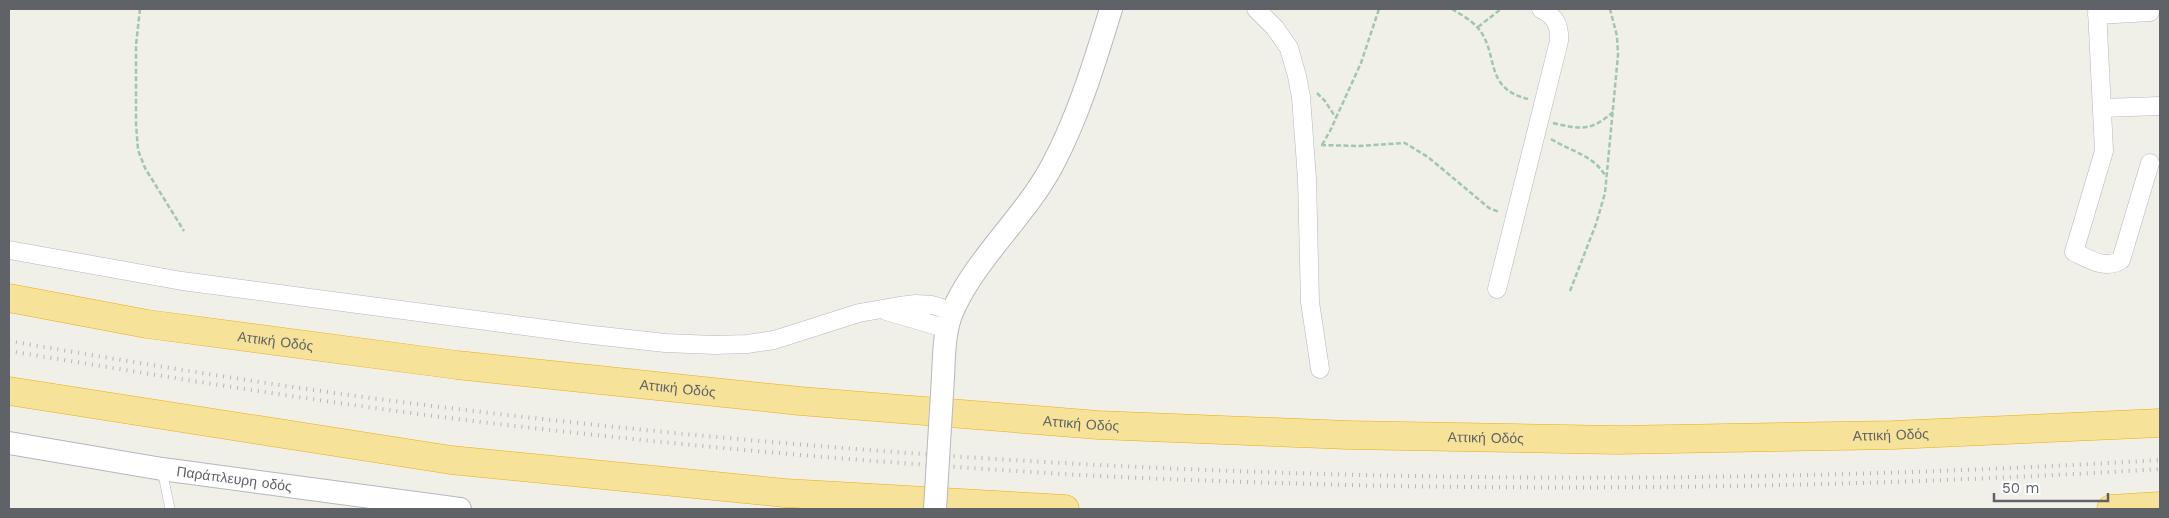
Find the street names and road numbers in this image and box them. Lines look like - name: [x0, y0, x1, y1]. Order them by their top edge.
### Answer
- street label: Αττική Οδός: [237, 328, 315, 354]
- street label: Αττική Οδός: [639, 376, 717, 400]
- street label: Αττική Οδός: [1042, 413, 1120, 434]
- street label: Αττική Οδός: [1852, 425, 1929, 444]
- street label: Αττική Οδός: [1447, 429, 1524, 446]
- street label: Παράπλευρη οδός: [176, 463, 293, 494]

